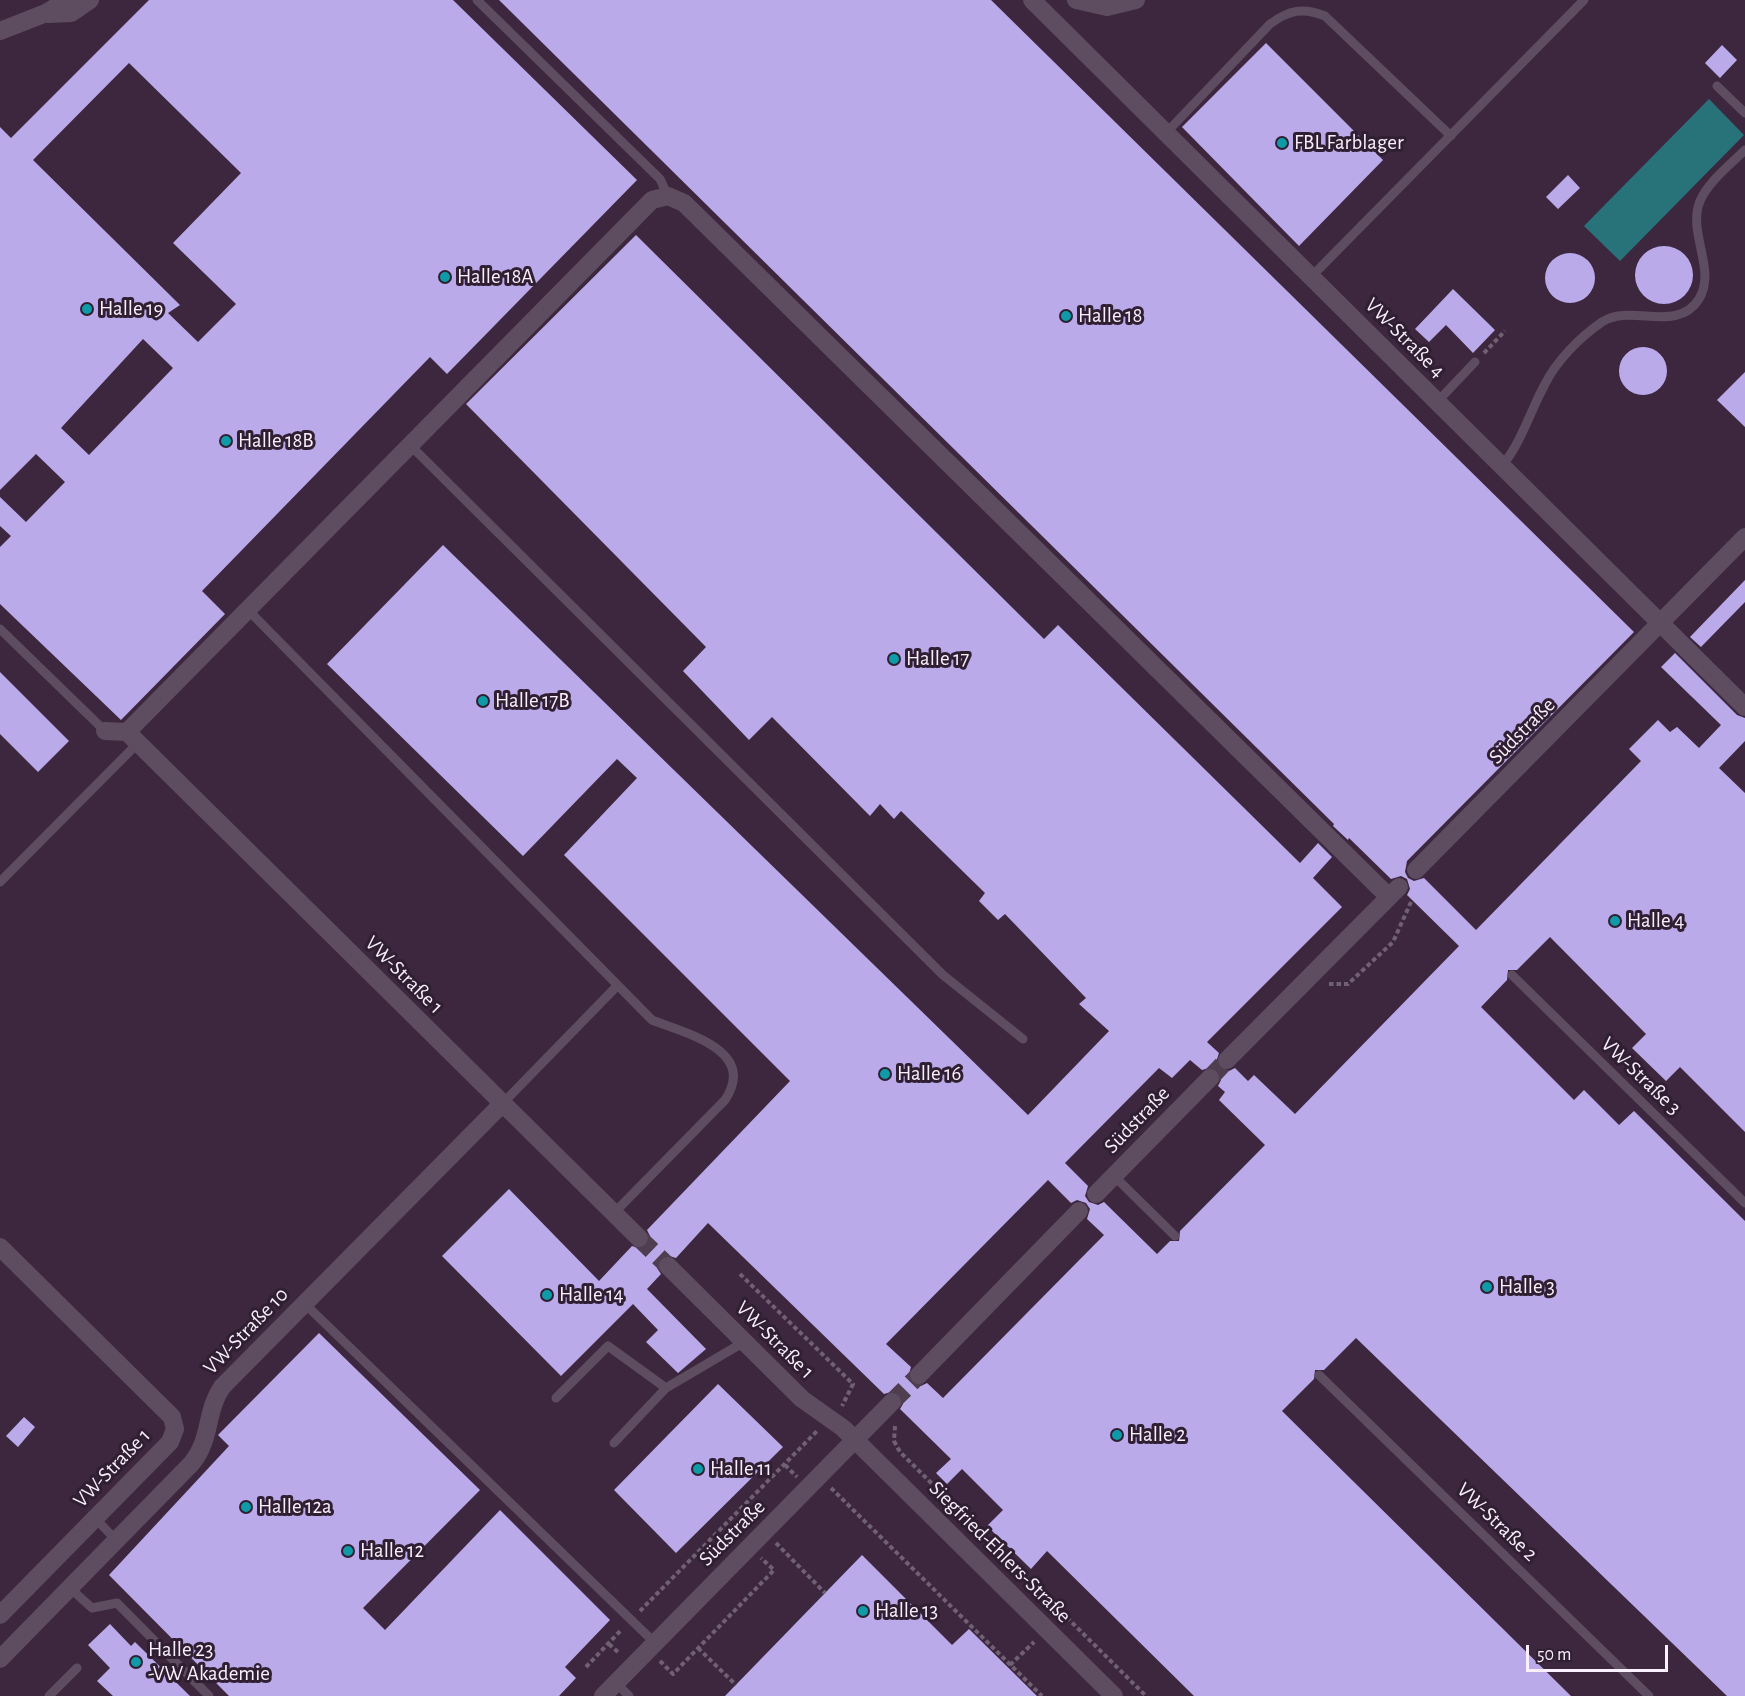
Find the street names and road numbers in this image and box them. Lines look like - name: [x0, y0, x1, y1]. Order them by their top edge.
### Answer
- street label: VW-Straße 4: [1360, 293, 1450, 383]
- street label: Südstraße: [1484, 693, 1560, 769]
- street label: VW-Straße 1: [360, 931, 448, 1019]
- street label: VW-Straße 3: [1596, 1032, 1686, 1120]
- street label: Südstraße: [1099, 1081, 1175, 1159]
- street label: VW-Straße 10: [198, 1282, 294, 1380]
- street label: VW-Straße 1: [731, 1296, 819, 1384]
- street label: VW-Straße 1: [68, 1423, 156, 1513]
- street label: Siegfried-Ehlers-Straße: [924, 1476, 1076, 1628]
- street label: VW-Straße 2: [1451, 1477, 1543, 1567]
- street label: Südstraße: [694, 1495, 770, 1571]

